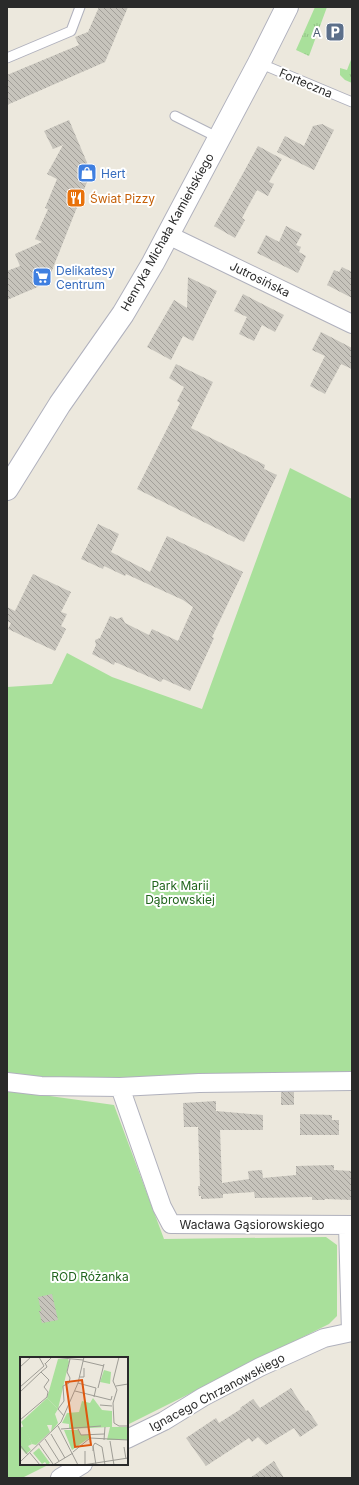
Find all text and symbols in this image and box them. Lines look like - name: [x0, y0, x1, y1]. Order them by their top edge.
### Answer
- parking icon: A: [324, 21, 346, 43]
- place label: A: [313, 25, 321, 40]
- street label: Forteczna: [277, 65, 335, 101]
- street label: Henryka Michała Kamieńskiego: [117, 150, 217, 314]
- shop icon: Hert: [76, 162, 98, 184]
- place label: Hert: [101, 166, 126, 181]
- restaurant icon: Świat Pizzy: [65, 187, 87, 209]
- place label: Świat Pizzy: [90, 191, 155, 206]
- street label: Jutrosińska: [227, 258, 293, 300]
- place label: Delikatesy Centrum: [56, 263, 115, 292]
- supermarket icon: Delikatesy Centrum: [31, 266, 53, 288]
- park label: Park Marii Dąbrowskiej: [145, 878, 215, 907]
- street label: Wacława Gąsiorowskiego: [179, 1217, 325, 1232]
- park label: ROD Różanka: [51, 1269, 129, 1284]
- street label: Ignacego Chrzanowskiego: [147, 1350, 287, 1434]
- inset map: [20, 1357, 128, 1465]

